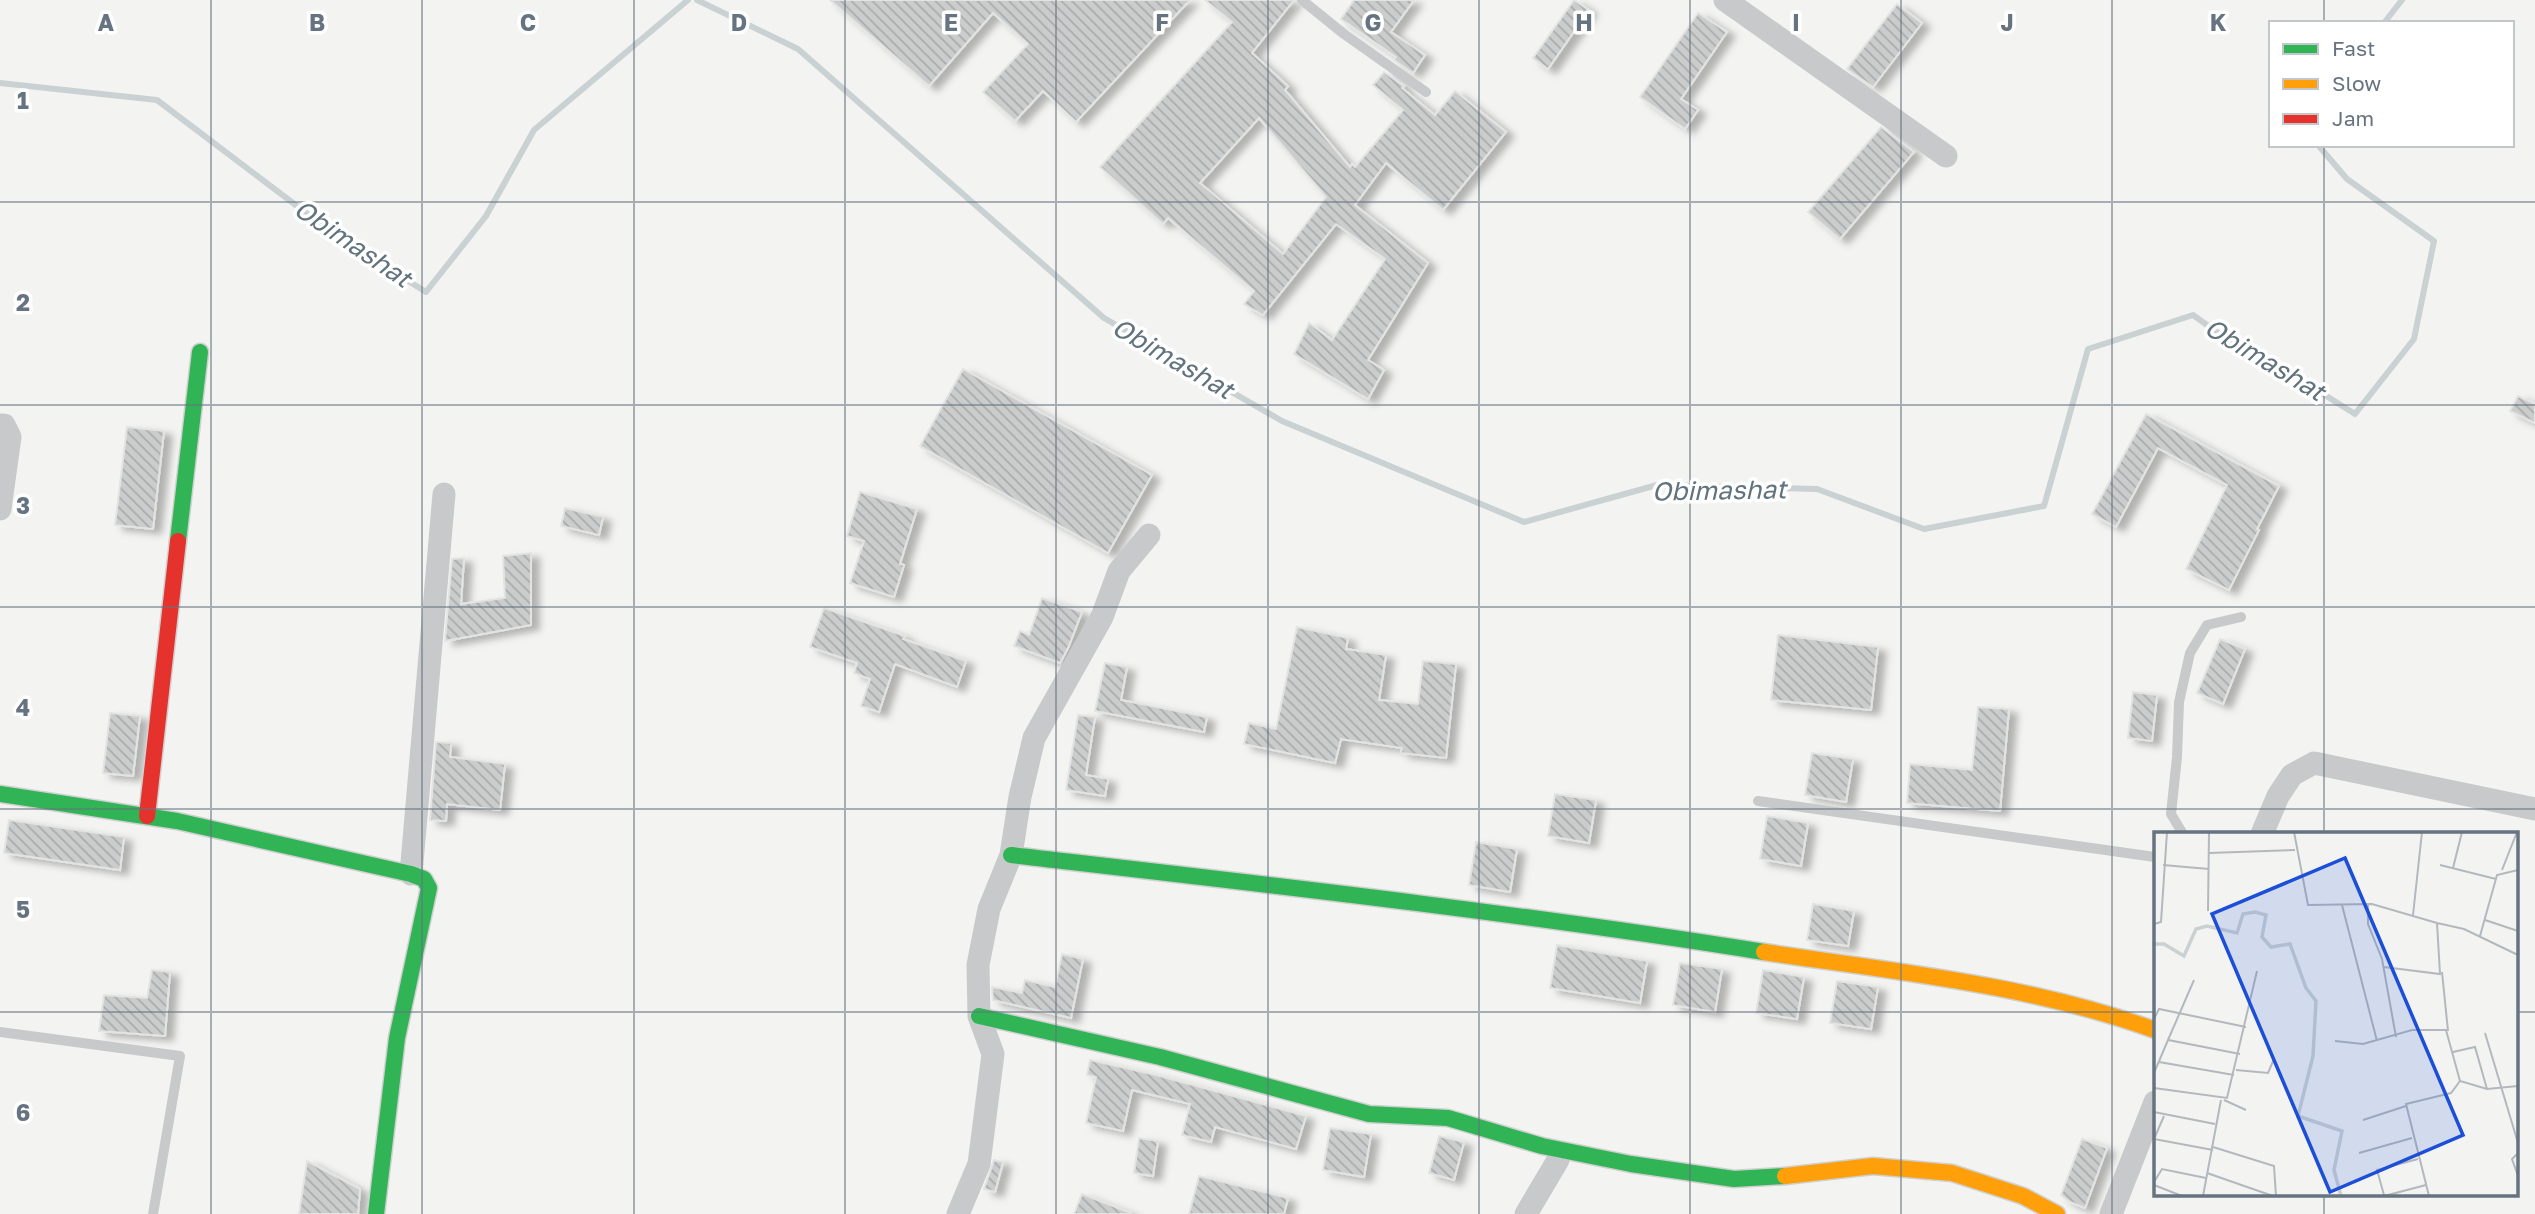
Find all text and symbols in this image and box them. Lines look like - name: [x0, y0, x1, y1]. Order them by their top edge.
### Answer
- text: A: [98, 8, 115, 36]
- text: B: [309, 8, 325, 36]
- text: C: [520, 8, 536, 36]
- text: D: [731, 8, 747, 36]
- text: E: [944, 8, 958, 36]
- text: F: [1155, 8, 1169, 36]
- text: G: [1365, 8, 1381, 36]
- text: H: [1575, 8, 1593, 36]
- text: I: [1792, 8, 1800, 36]
- text: J: [2000, 8, 2014, 36]
- text: K: [2210, 8, 2227, 36]
- legend: [2269, 21, 2514, 147]
- text: Fast: [2332, 35, 2375, 61]
- text: Slow: [2332, 70, 2381, 96]
- text: 1: [17, 86, 29, 114]
- text: Jam: [2332, 105, 2374, 131]
- water label: Obimashat: [289, 193, 420, 295]
- text: 2: [16, 288, 30, 316]
- water label: Obimashat: [1107, 311, 1241, 406]
- water label: Obimashat: [2199, 311, 2333, 408]
- water label: Obimashat: [1651, 473, 1789, 507]
- text: 3: [16, 491, 30, 519]
- text: 4: [16, 693, 30, 721]
- inset map: [2154, 832, 2518, 1196]
- text: 5: [16, 895, 30, 923]
- text: 6: [16, 1098, 30, 1126]

